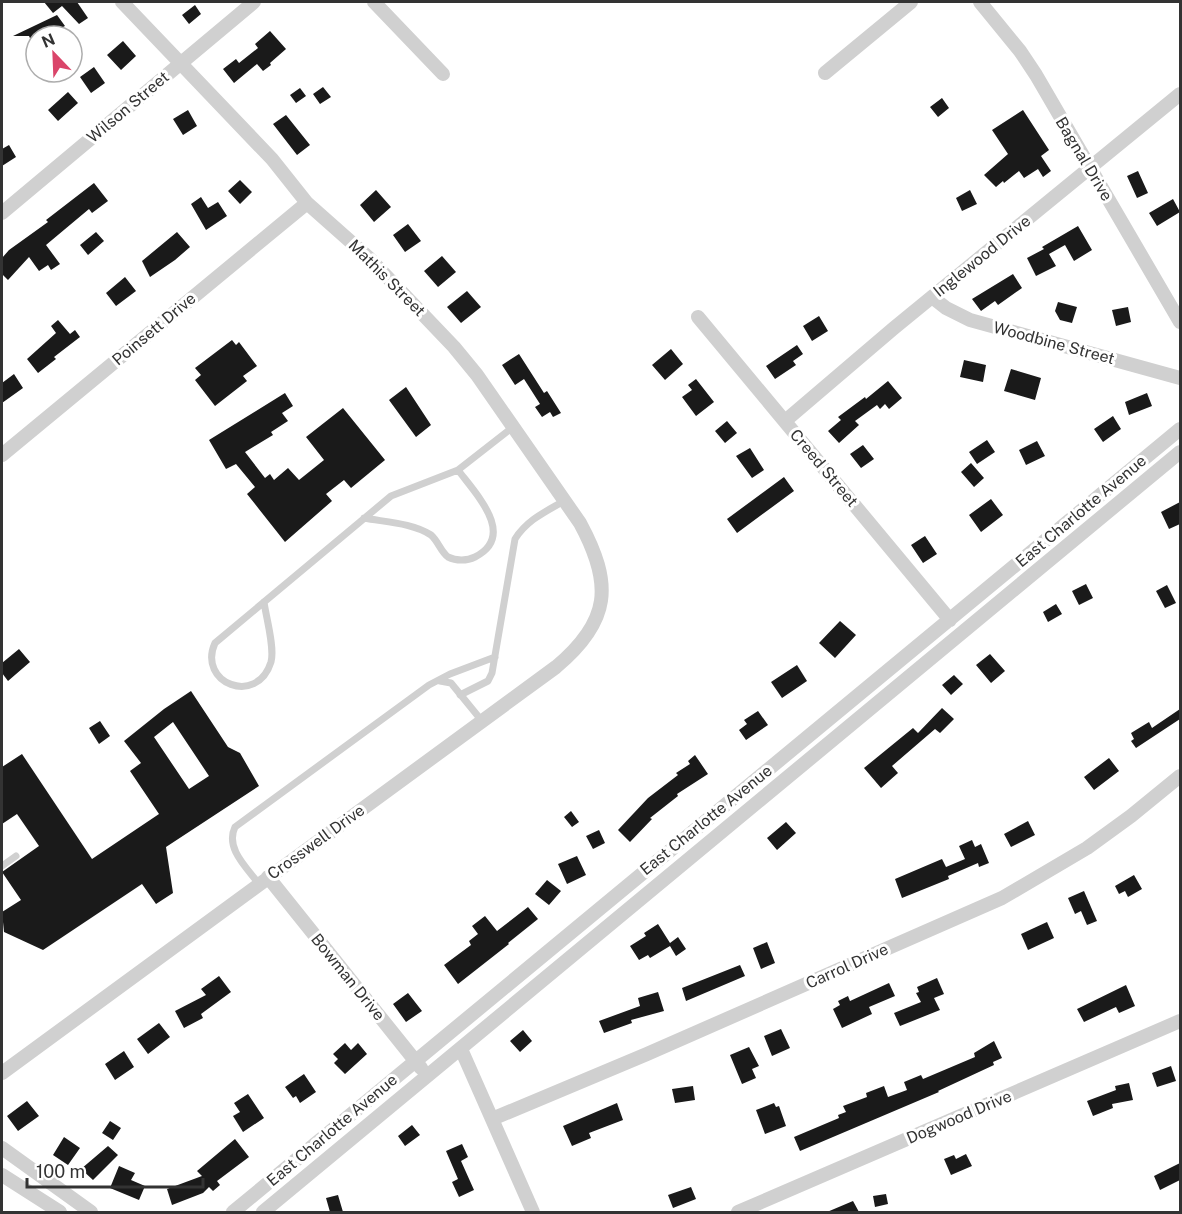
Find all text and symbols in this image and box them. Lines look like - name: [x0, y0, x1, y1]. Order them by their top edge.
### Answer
- north arrow: [24, 24, 84, 84]
- text: N: [39, 29, 58, 52]
- street label: Wilson Street: [83, 67, 173, 147]
- street label: Bagnal Drive: [1051, 114, 1117, 204]
- street label: Inglewood Drive: [930, 211, 1034, 301]
- street label: Mathis Street: [345, 236, 429, 320]
- street label: Poinsett Drive: [108, 289, 200, 369]
- street label: Woodbine Street: [991, 318, 1117, 368]
- street label: Creed Street: [786, 425, 862, 511]
- street label: East Charlotte Avenue: [1012, 451, 1150, 571]
- street label: East Charlotte Avenue: [636, 761, 776, 879]
- street label: Crosswell Drive: [264, 800, 368, 884]
- street label: Bowman Drive: [307, 930, 389, 1024]
- street label: Carrol Drive: [803, 939, 891, 993]
- street label: East Charlotte Avenue: [263, 1070, 401, 1190]
- street label: Dogwood Drive: [904, 1086, 1014, 1148]
- scale bar: [27, 1151, 202, 1189]
- text: 100 m: [36, 1161, 85, 1182]

